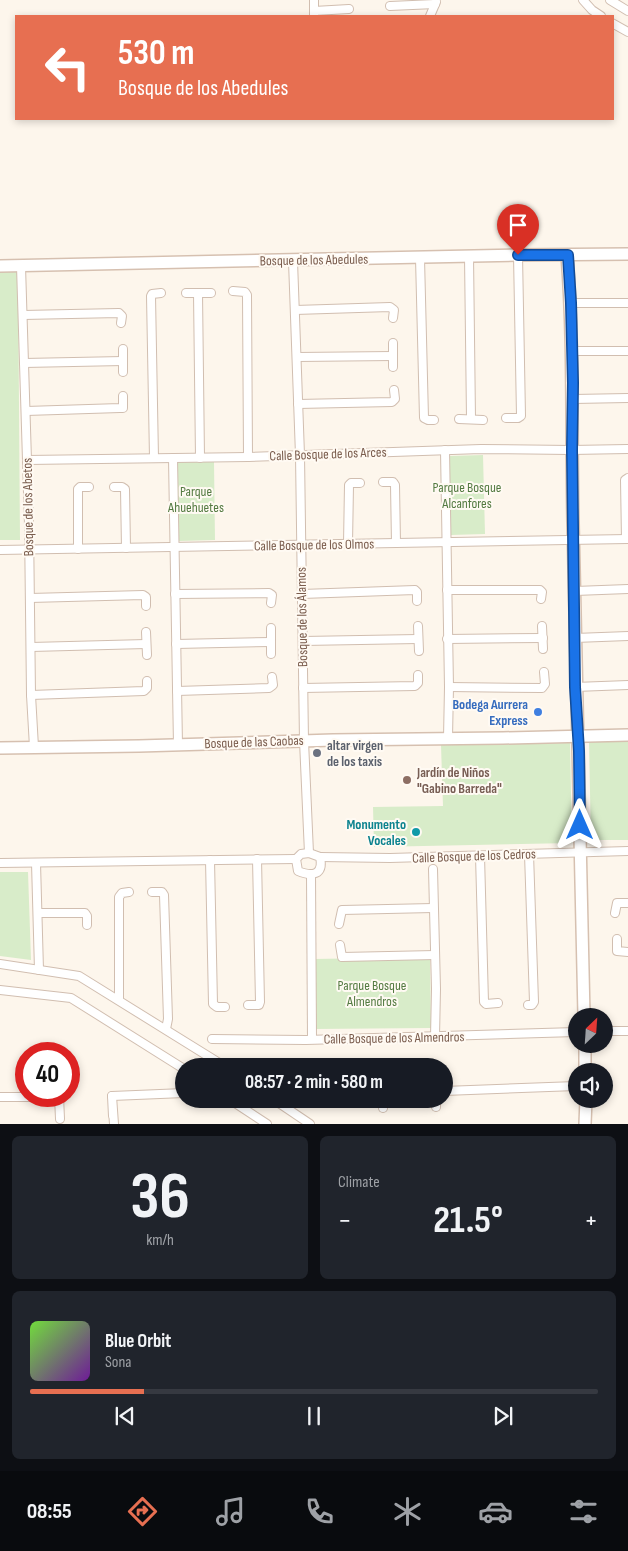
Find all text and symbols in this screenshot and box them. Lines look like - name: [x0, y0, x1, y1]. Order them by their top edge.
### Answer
- text: 530 m: [118, 32, 194, 75]
- icon: left: [35, 35, 100, 100]
- text: Bosque de los Abedules: [118, 75, 289, 102]
- pin: [497, 204, 539, 255]
- icon: arrive: [504, 211, 532, 239]
- street label: Bosque de los Abedules: [260, 251, 368, 269]
- street label: Calle Bosque de los Arces: [269, 443, 387, 465]
- street label: Bosque de los Abetos: [19, 458, 37, 556]
- park label: Parque Bosque Alcanfores: [433, 479, 501, 512]
- park label: Parque Ahuehuetes: [167, 483, 224, 516]
- street label: Calle Bosque de los Olmos: [254, 535, 374, 555]
- street label: Bosque de los Álamos: [293, 567, 311, 667]
- place label: Bodega Aurrera Express: [452, 696, 528, 729]
- marker: Bodega Aurrera Express: [532, 706, 544, 718]
- street label: Bosque de las Caobas: [204, 732, 304, 752]
- place label: altar virgen de los taxis: [327, 737, 383, 770]
- marker: altar virgen de los taxis: [311, 747, 323, 759]
- place label: Jardín de Niños "Gabino Barreda": [416, 764, 502, 797]
- marker: Jardín de Niños "Gabino Barreda": [401, 774, 413, 786]
- position arrow: [553, 798, 605, 850]
- place label: Monumento Vocales: [346, 816, 406, 849]
- marker: Monumento Vocales: [410, 826, 422, 838]
- street label: Calle Bosque de los Cedros: [412, 845, 536, 867]
- park label: Parque Bosque Almendros: [338, 977, 406, 1010]
- north arrow: [568, 1008, 612, 1052]
- map controls: [568, 1008, 613, 1108]
- street label: Calle Bosque de los Almendros: [323, 1028, 465, 1048]
- speed limit sign: 40: [15, 1042, 80, 1107]
- button: sound: [568, 1063, 613, 1108]
- text: 08:57 · 2 min · 580 m: [245, 1071, 383, 1094]
- text: 36: [130, 1159, 190, 1237]
- text: Climate: [338, 1173, 380, 1192]
- text: 21.5°: [433, 1198, 503, 1243]
- text: −: [338, 1204, 352, 1237]
- text: +: [584, 1204, 598, 1237]
- text: km/h: [146, 1231, 174, 1250]
- text: Blue Orbit: [105, 1330, 171, 1353]
- text: Sona: [105, 1353, 132, 1372]
- icon: previous: [111, 1402, 139, 1430]
- icon: pause: [300, 1402, 328, 1430]
- icon: next: [489, 1402, 517, 1430]
- icon: directions: [125, 1494, 160, 1529]
- icon: music: [213, 1494, 248, 1529]
- icon: phone: [302, 1494, 337, 1529]
- icon: climate: [390, 1494, 425, 1529]
- icon: car: [478, 1494, 513, 1529]
- icon: filters: [566, 1494, 601, 1529]
- text: 08:55: [27, 1498, 72, 1525]

